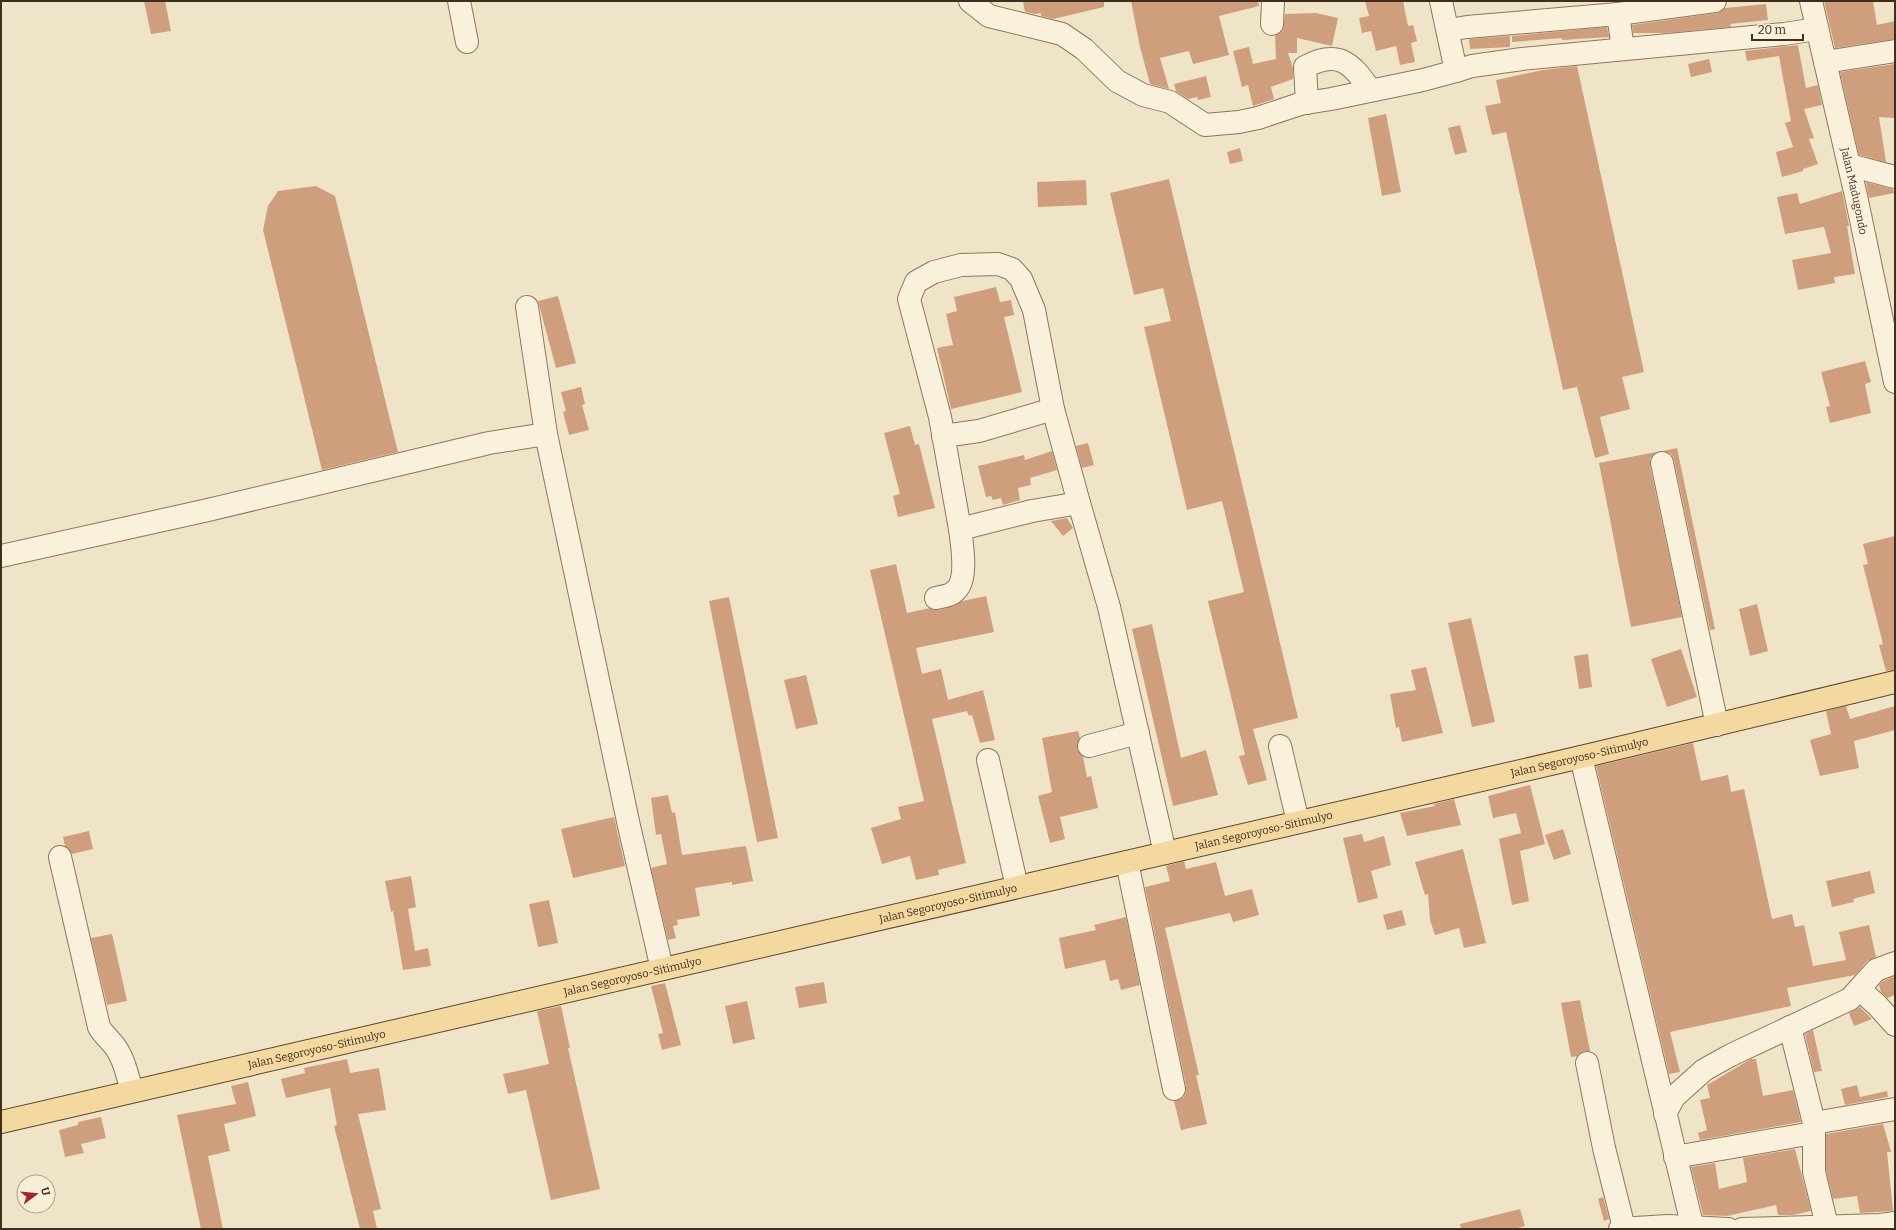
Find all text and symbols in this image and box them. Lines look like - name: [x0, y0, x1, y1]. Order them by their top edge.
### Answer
- scale bar: [1752, 16, 1803, 42]
- text: 20 m: [1758, 23, 1787, 37]
- street label: Jalan Madugondo: [1838, 145, 1870, 236]
- street label: Jalan Segoroyoso-Sitimulyo: [1508, 735, 1649, 780]
- street label: Jalan Segoroyoso-Sitimulyo: [1193, 808, 1334, 853]
- street label: Jalan Segoroyoso-Sitimulyo: [877, 881, 1018, 926]
- street label: Jalan Segoroyoso-Sitimulyo: [561, 954, 702, 999]
- street label: Jalan Segoroyoso-Sitimulyo: [246, 1027, 387, 1071]
- north arrow: [16, 1174, 56, 1214]
- text: U: [38, 1186, 53, 1197]

